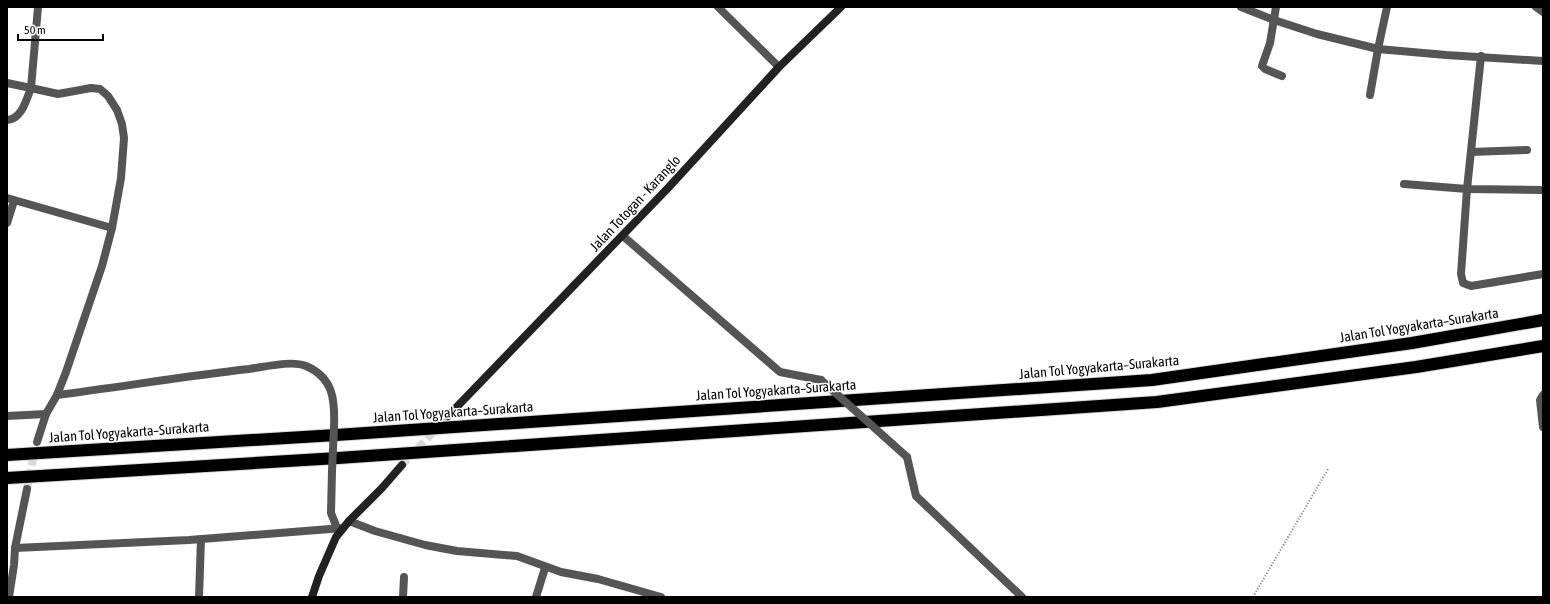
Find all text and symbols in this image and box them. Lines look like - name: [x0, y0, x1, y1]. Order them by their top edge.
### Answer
- scale bar: [18, 16, 103, 42]
- text: 50 m: [24, 23, 46, 37]
- street label: Jalan Totogan - Karanglo: [587, 152, 683, 254]
- street label: Jalan Tol Yogyakarta–Surakarta: [1338, 305, 1500, 345]
- street label: Jalan Tol Yogyakarta–Surakarta: [1018, 352, 1180, 382]
- street label: Jalan Tol Yogyakarta–Surakarta: [695, 376, 857, 404]
- street label: Jalan Tol Yogyakarta–Surakarta: [372, 398, 534, 426]
- street label: Jalan Tol Yogyakarta–Surakarta: [48, 418, 210, 446]

